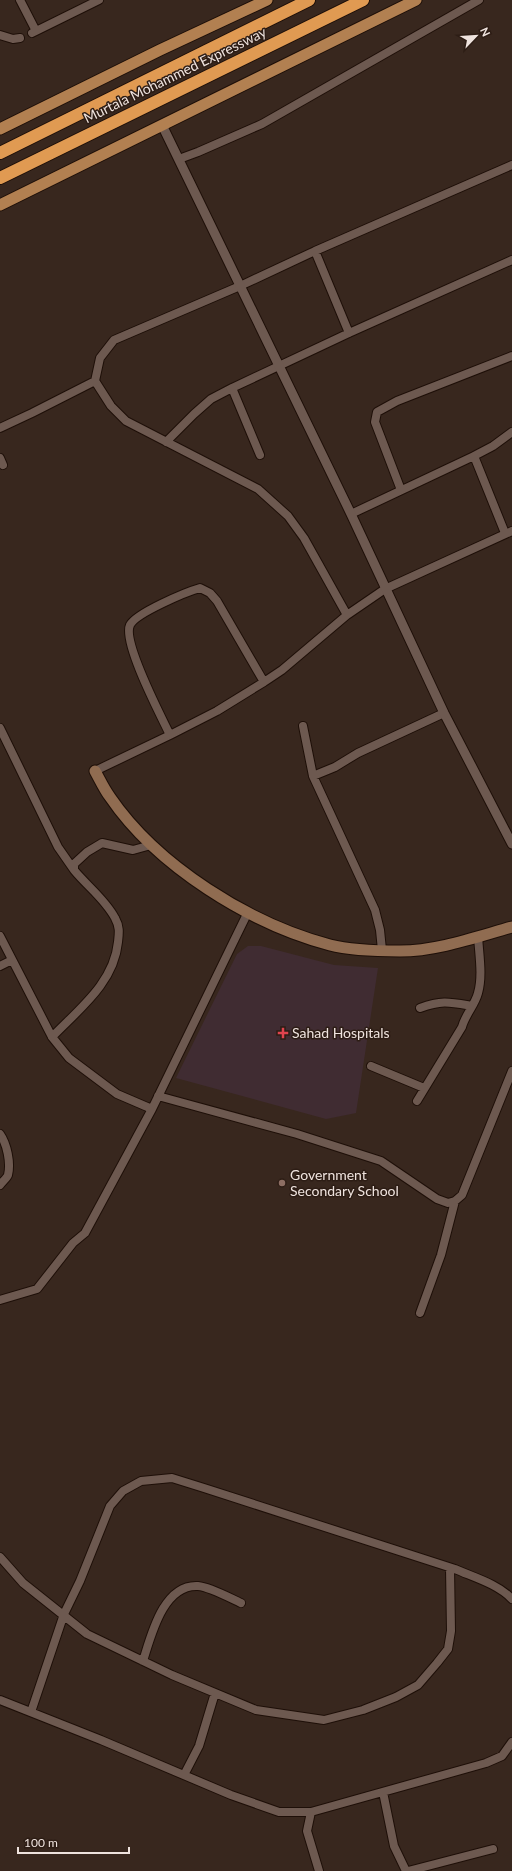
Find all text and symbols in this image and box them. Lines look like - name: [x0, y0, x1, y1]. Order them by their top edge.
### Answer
- north arrow: [456, 16, 496, 56]
- street label: Murtala Mohammed Expressway: [81, 22, 270, 126]
- text: N: [478, 25, 493, 38]
- place label: Sahad Hospitals: [292, 1024, 390, 1041]
- marker: Sahad Hospitals: [277, 1027, 289, 1039]
- place label: Government Secondary School: [290, 1166, 399, 1199]
- marker: Government Secondary School: [277, 1178, 287, 1188]
- scale bar: [18, 1829, 129, 1855]
- text: 100 m: [24, 1835, 58, 1850]

